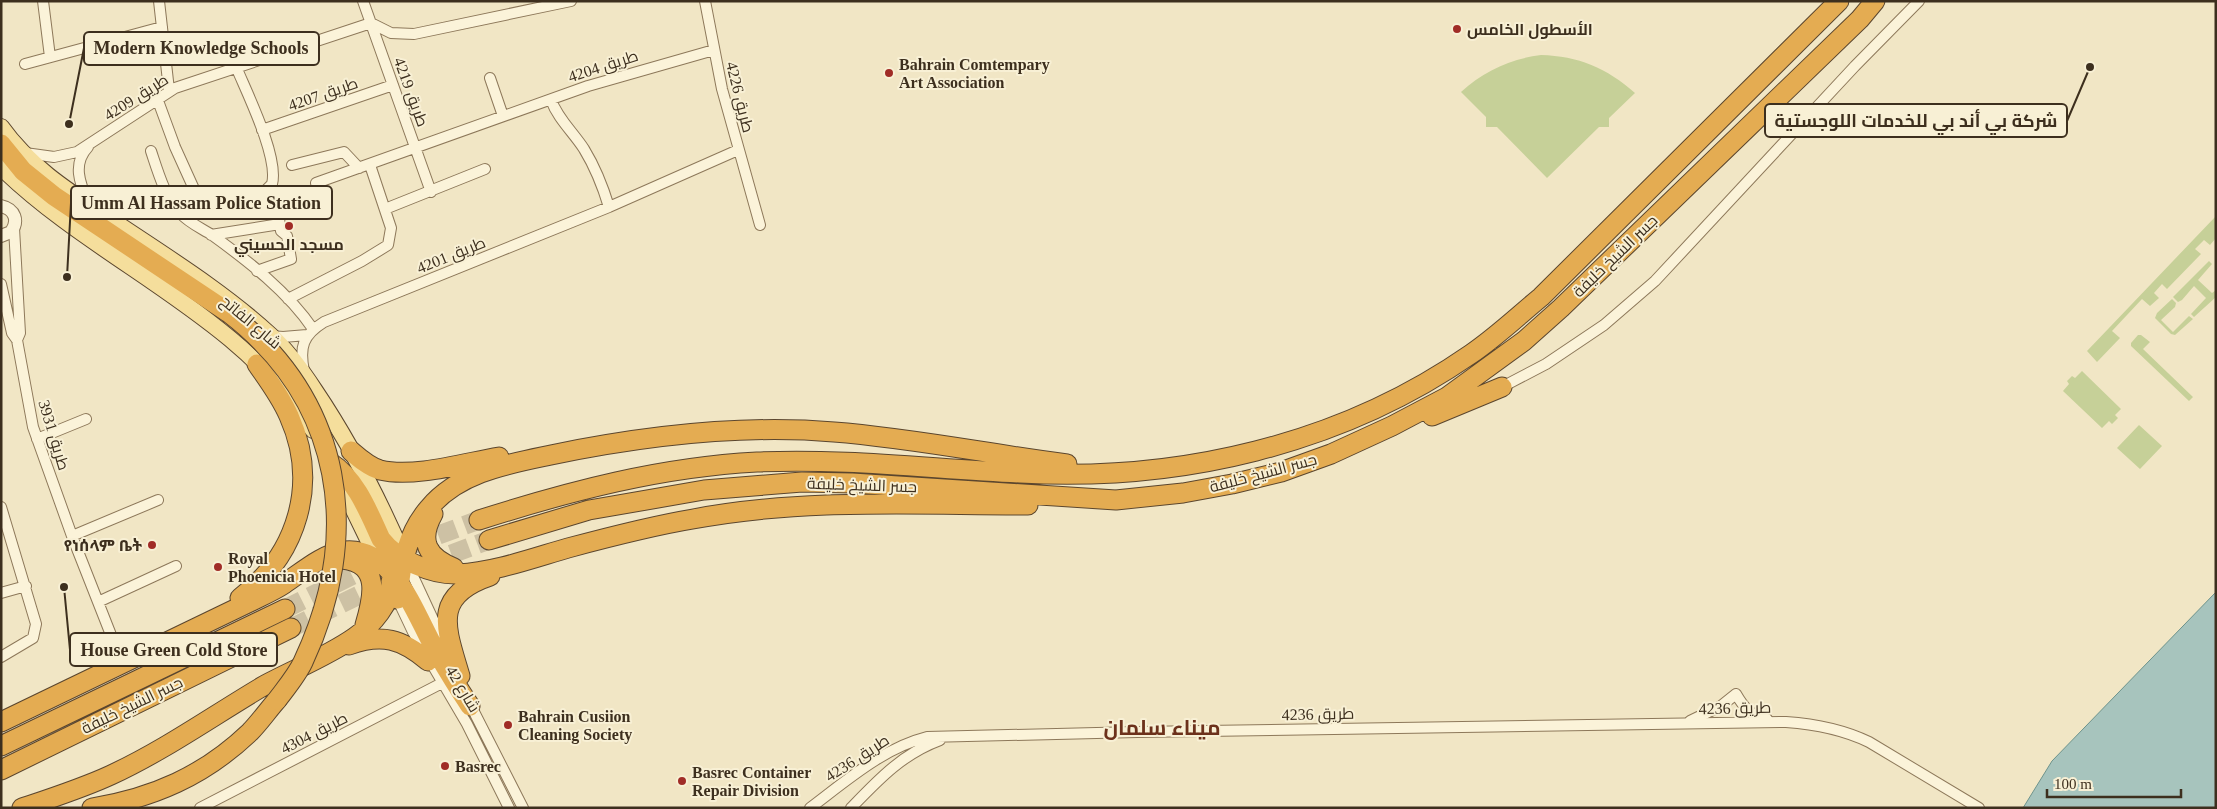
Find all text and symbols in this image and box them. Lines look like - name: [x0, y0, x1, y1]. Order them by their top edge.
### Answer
- place label: الأسطول الخامس: [1467, 21, 1593, 39]
- marker: الأسطول الخامس: [1451, 23, 1463, 35]
- callout: Modern Knowledge Schools: [84, 32, 319, 65]
- text: Modern Knowledge Schools: [93, 38, 309, 58]
- street label: طريق 4204: [566, 47, 641, 87]
- street label: طريق 4219: [389, 55, 431, 130]
- place label: Bahrain Comtempary Art Association: [899, 56, 1050, 91]
- street label: طريق 4226: [721, 60, 757, 135]
- marker: Bahrain Comtempary Art Association: [883, 67, 895, 79]
- street label: طريق 4209: [101, 71, 172, 125]
- street label: طريق 4207: [286, 74, 361, 116]
- callout: شركة بي أند بي للخدمات اللوجستية: [1765, 104, 2067, 137]
- text: شركة بي أند بي للخدمات اللوجستية: [1775, 108, 2057, 136]
- callout: Umm Al Hassam Police Station: [71, 186, 332, 219]
- text: Umm Al Hassam Police Station: [81, 193, 321, 213]
- street label: جسر الشيخ خليفة: [1569, 212, 1663, 303]
- marker: مسجد الحسيني: [283, 220, 295, 232]
- street label: طريق 4201: [414, 234, 489, 278]
- place label: مسجد الحسيني: [234, 236, 344, 257]
- street label: شارع الفاتح: [216, 292, 284, 354]
- street label: طريق 3931: [33, 398, 73, 473]
- street label: جسر الشيخ خليفة: [1208, 451, 1319, 498]
- street label: جسر الشيخ خليفة: [806, 475, 917, 498]
- place label: የነሰላም ቤት: [64, 537, 142, 554]
- marker: የነሰላም ቤት: [146, 539, 158, 551]
- place label: Royal Phoenicia Hotel: [228, 550, 337, 585]
- marker: Royal Phoenicia Hotel: [212, 561, 224, 573]
- callout: House Green Cold Store: [70, 633, 277, 666]
- text: House Green Cold Store: [81, 640, 267, 660]
- street label: شارع 42: [440, 663, 483, 717]
- street label: جسر الشيخ خليفة: [79, 673, 187, 740]
- street label: طريق 4236: [1699, 699, 1771, 719]
- street label: طريق 4236: [1282, 705, 1354, 725]
- place label: Bahrain Cusiion Cleaning Society: [518, 708, 632, 744]
- street label: طريق 4304: [278, 709, 351, 759]
- district label: ميناء سلمان: [1103, 716, 1221, 740]
- marker: Bahrain Cusiion Cleaning Society: [502, 719, 514, 731]
- street label: طريق 4236: [822, 731, 893, 787]
- place label: Basrec: [455, 758, 501, 775]
- marker: Basrec: [439, 760, 451, 772]
- place label: Basrec Container Repair Division: [692, 764, 811, 800]
- scale bar: [2047, 766, 2181, 798]
- marker: Basrec Container Repair Division: [676, 775, 688, 787]
- text: 100 m: [2054, 776, 2092, 792]

